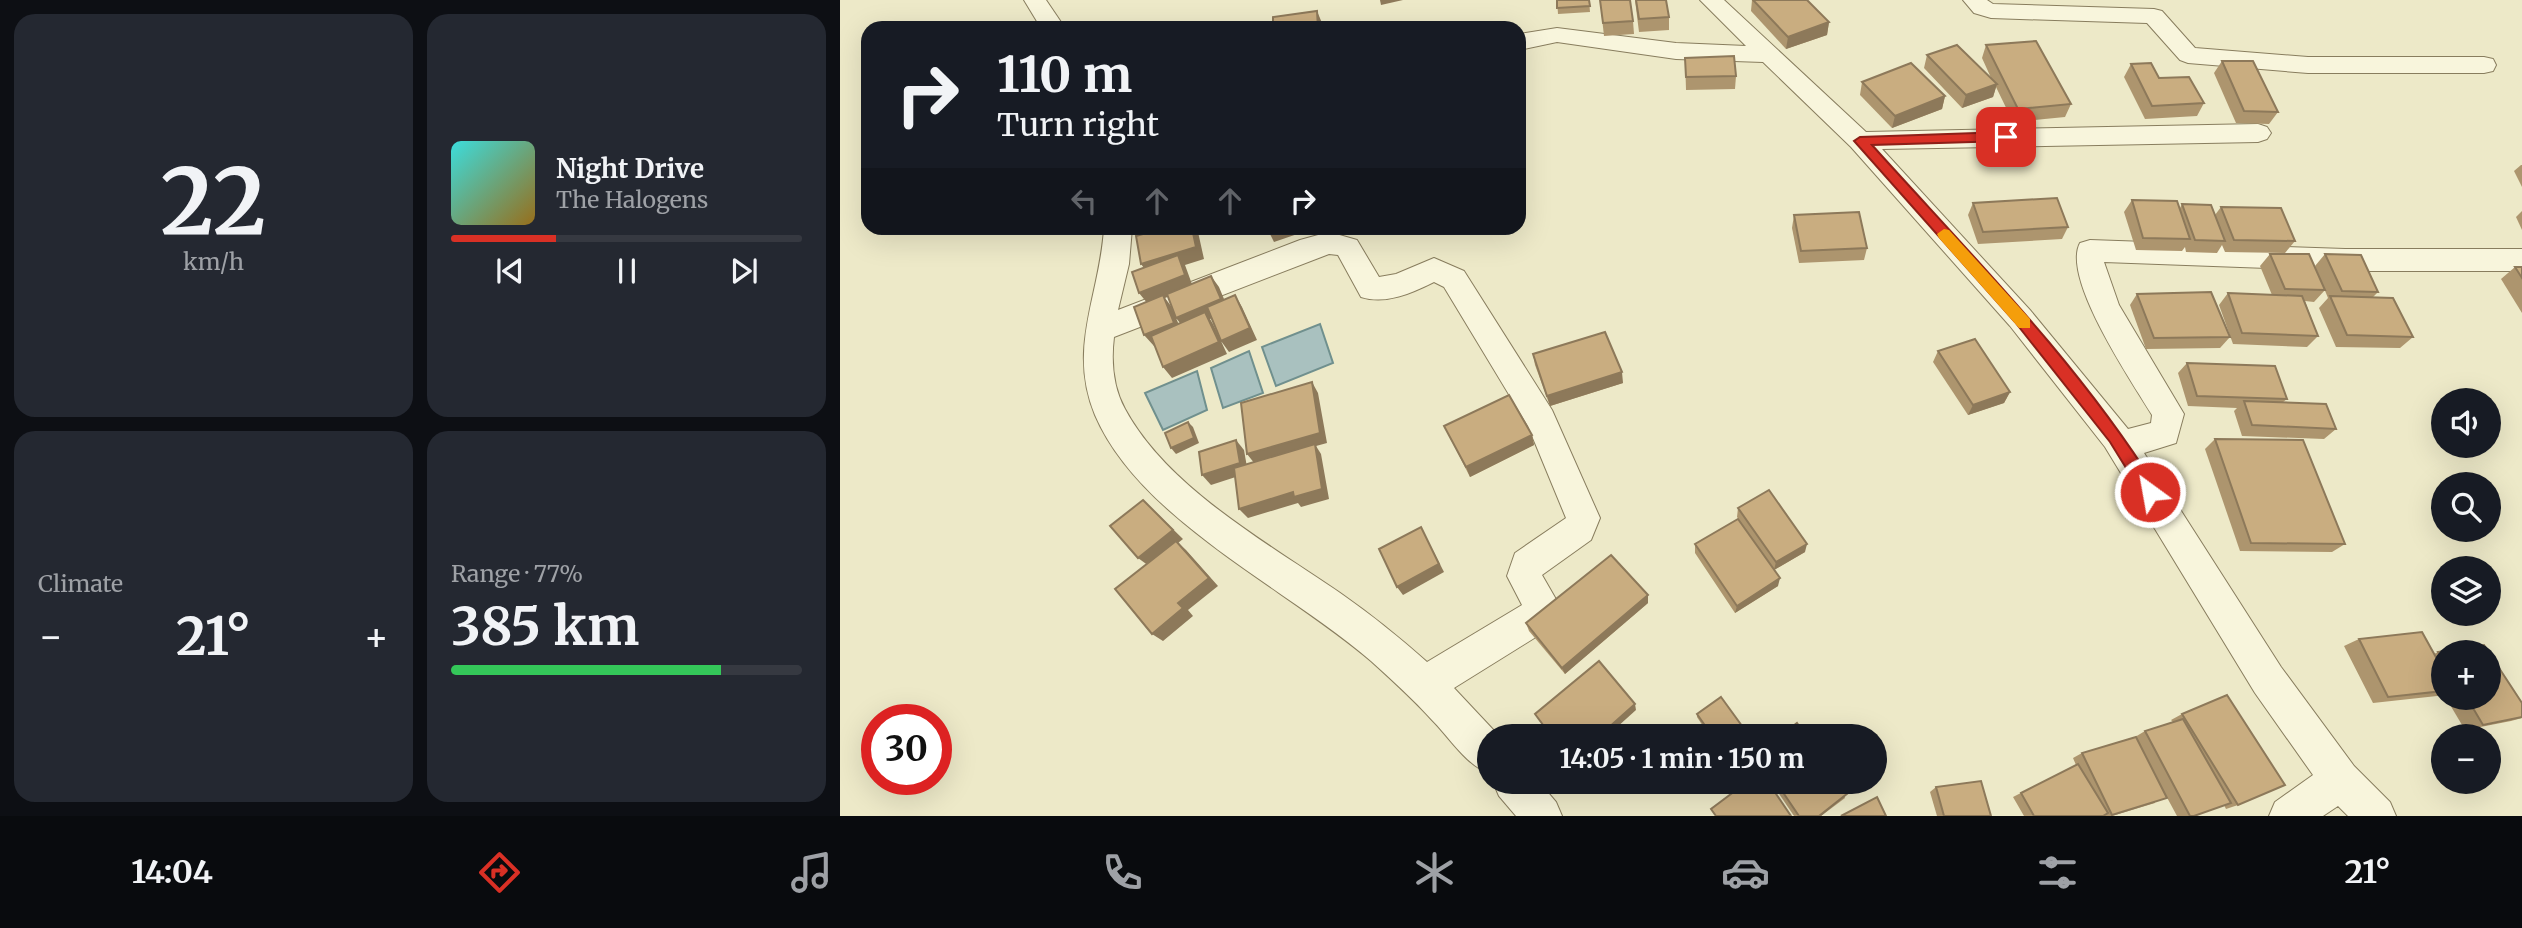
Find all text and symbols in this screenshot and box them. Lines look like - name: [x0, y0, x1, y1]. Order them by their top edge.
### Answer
- text: 110 m: [997, 44, 1132, 105]
- icon: right: [882, 49, 973, 140]
- text: Turn right: [997, 105, 1159, 145]
- pin: [1976, 107, 2036, 167]
- icon: arrive: [1987, 118, 2025, 156]
- text: 22: [160, 144, 267, 259]
- text: Night Drive: [556, 152, 704, 185]
- icon: left: [1065, 182, 1103, 220]
- icon: ahead: [1138, 182, 1176, 220]
- icon: ahead: [1211, 182, 1249, 220]
- icon: right: [1284, 182, 1322, 220]
- text: The Halogens: [556, 185, 708, 214]
- text: km/h: [183, 247, 244, 276]
- icon: previous: [491, 252, 529, 290]
- icon: pause: [608, 252, 646, 290]
- icon: next: [725, 252, 763, 290]
- map controls: [2431, 388, 2501, 794]
- button: sound: [2431, 388, 2501, 458]
- position arrow: [2113, 455, 2187, 529]
- button: search: [2431, 472, 2501, 542]
- button: layers: [2431, 556, 2501, 626]
- text: Range · 77%: [451, 559, 583, 588]
- text: Climate: [38, 569, 123, 598]
- text: 385 km: [451, 594, 639, 659]
- text: 21°: [176, 604, 251, 669]
- text: −: [38, 613, 63, 660]
- text: +: [364, 613, 389, 660]
- button: +: [2431, 640, 2501, 710]
- speed limit sign: 30: [861, 704, 952, 795]
- button: −: [2431, 724, 2501, 794]
- text: 14:05 · 1 min · 150 m: [1560, 742, 1804, 775]
- icon: directions: [475, 848, 524, 897]
- icon: music: [787, 848, 836, 897]
- icon: phone: [1098, 848, 1147, 897]
- icon: climate: [1410, 848, 1459, 897]
- icon: car: [1721, 848, 1770, 897]
- icon: filters: [2033, 848, 2082, 897]
- text: 14:04: [131, 852, 213, 892]
- text: 21°: [2344, 852, 2391, 892]

